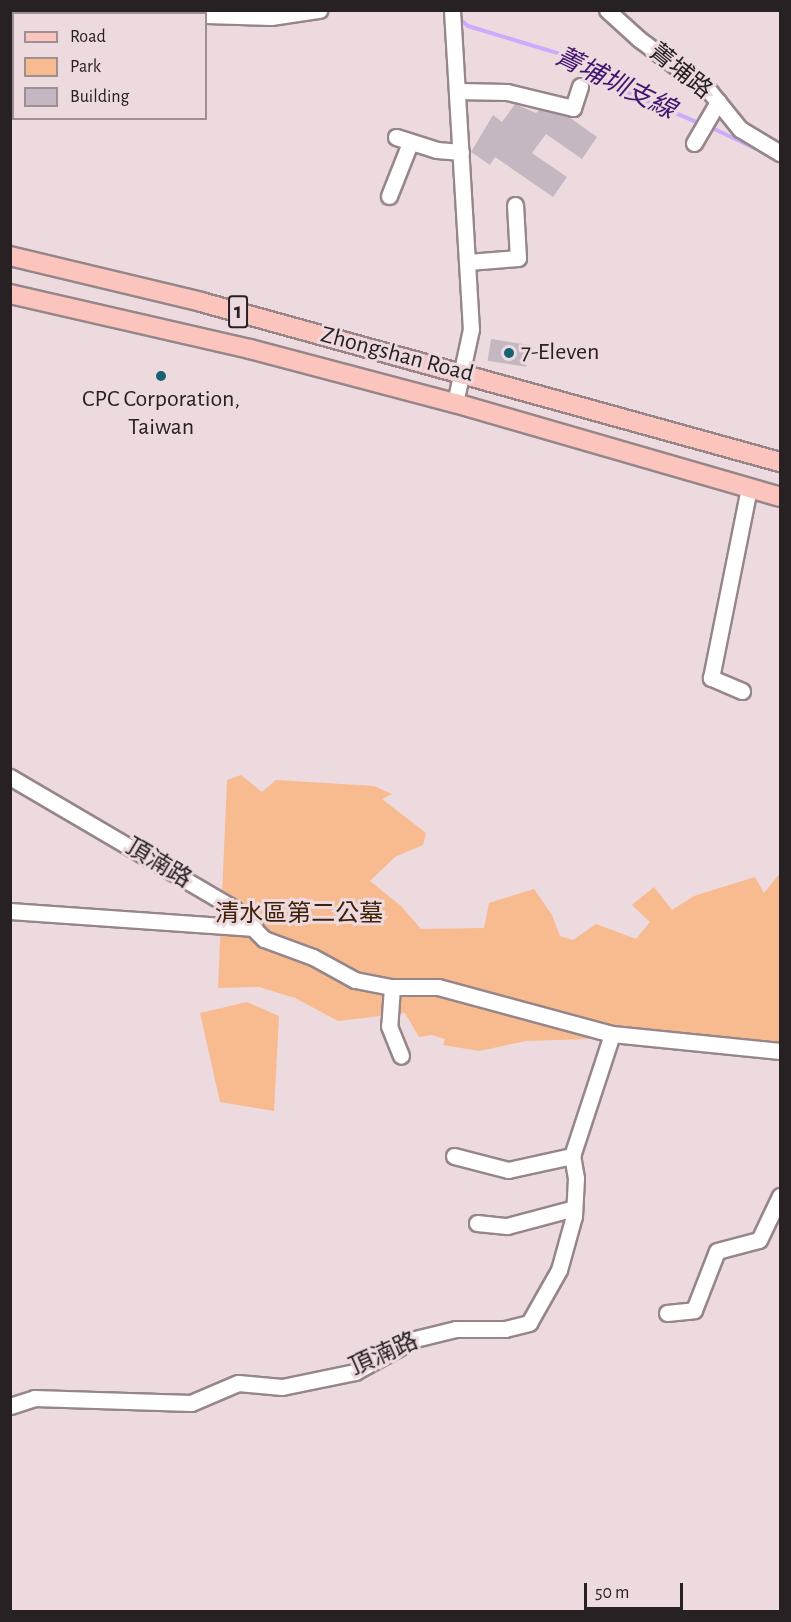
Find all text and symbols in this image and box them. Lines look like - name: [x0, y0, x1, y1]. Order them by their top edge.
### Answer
- legend: [12, 12, 207, 120]
- text: Road: [70, 28, 106, 46]
- street label: 菁埔路: [643, 38, 717, 106]
- water label: 菁埔圳支線: [550, 41, 680, 127]
- text: Park: [70, 58, 101, 76]
- text: Building: [70, 88, 129, 106]
- road number: 1: [228, 293, 248, 331]
- street label: Zhongshan Road: [317, 321, 477, 389]
- place label: 7-Eleven: [521, 339, 599, 367]
- marker: 7-Eleven: [502, 346, 516, 360]
- marker: CPC Corporation, Taiwan: [154, 369, 168, 383]
- place label: CPC Corporation, Taiwan: [82, 386, 240, 442]
- street label: 頂湳路: [120, 833, 196, 895]
- park label: 清水區第二公墓: [215, 901, 383, 929]
- street label: 頂湳路: [345, 1327, 423, 1383]
- scale bar: [587, 1571, 686, 1609]
- text: 50 m: [595, 1584, 629, 1602]

